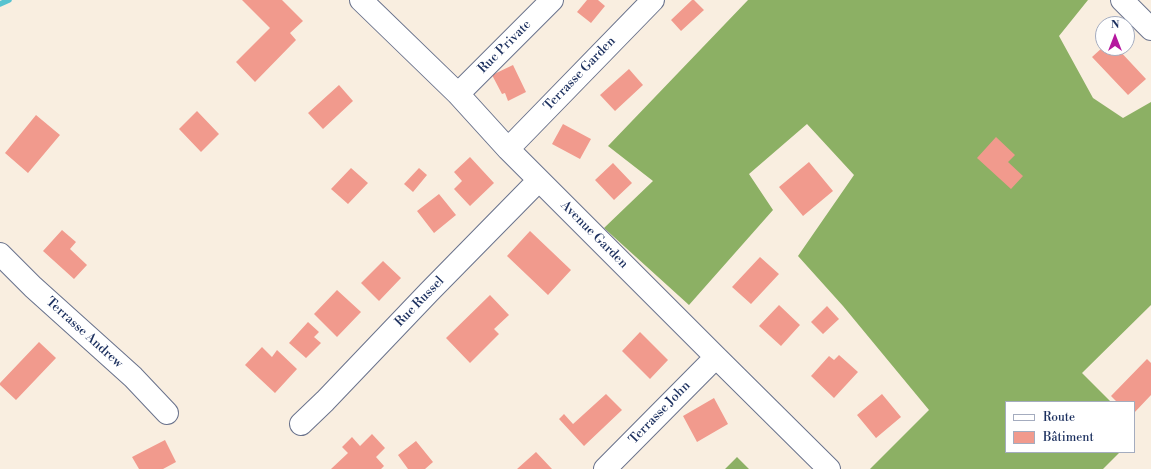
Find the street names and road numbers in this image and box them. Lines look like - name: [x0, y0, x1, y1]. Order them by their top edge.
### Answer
- street label: Rue Private: [475, 17, 535, 77]
- street label: Terrasse Garden: [541, 34, 619, 114]
- street label: Avenue Garden: [557, 198, 631, 272]
- street label: Rue Russel: [392, 274, 448, 330]
- street label: Terrasse Andrew: [42, 294, 126, 372]
- street label: Terrasse John: [626, 378, 694, 448]

